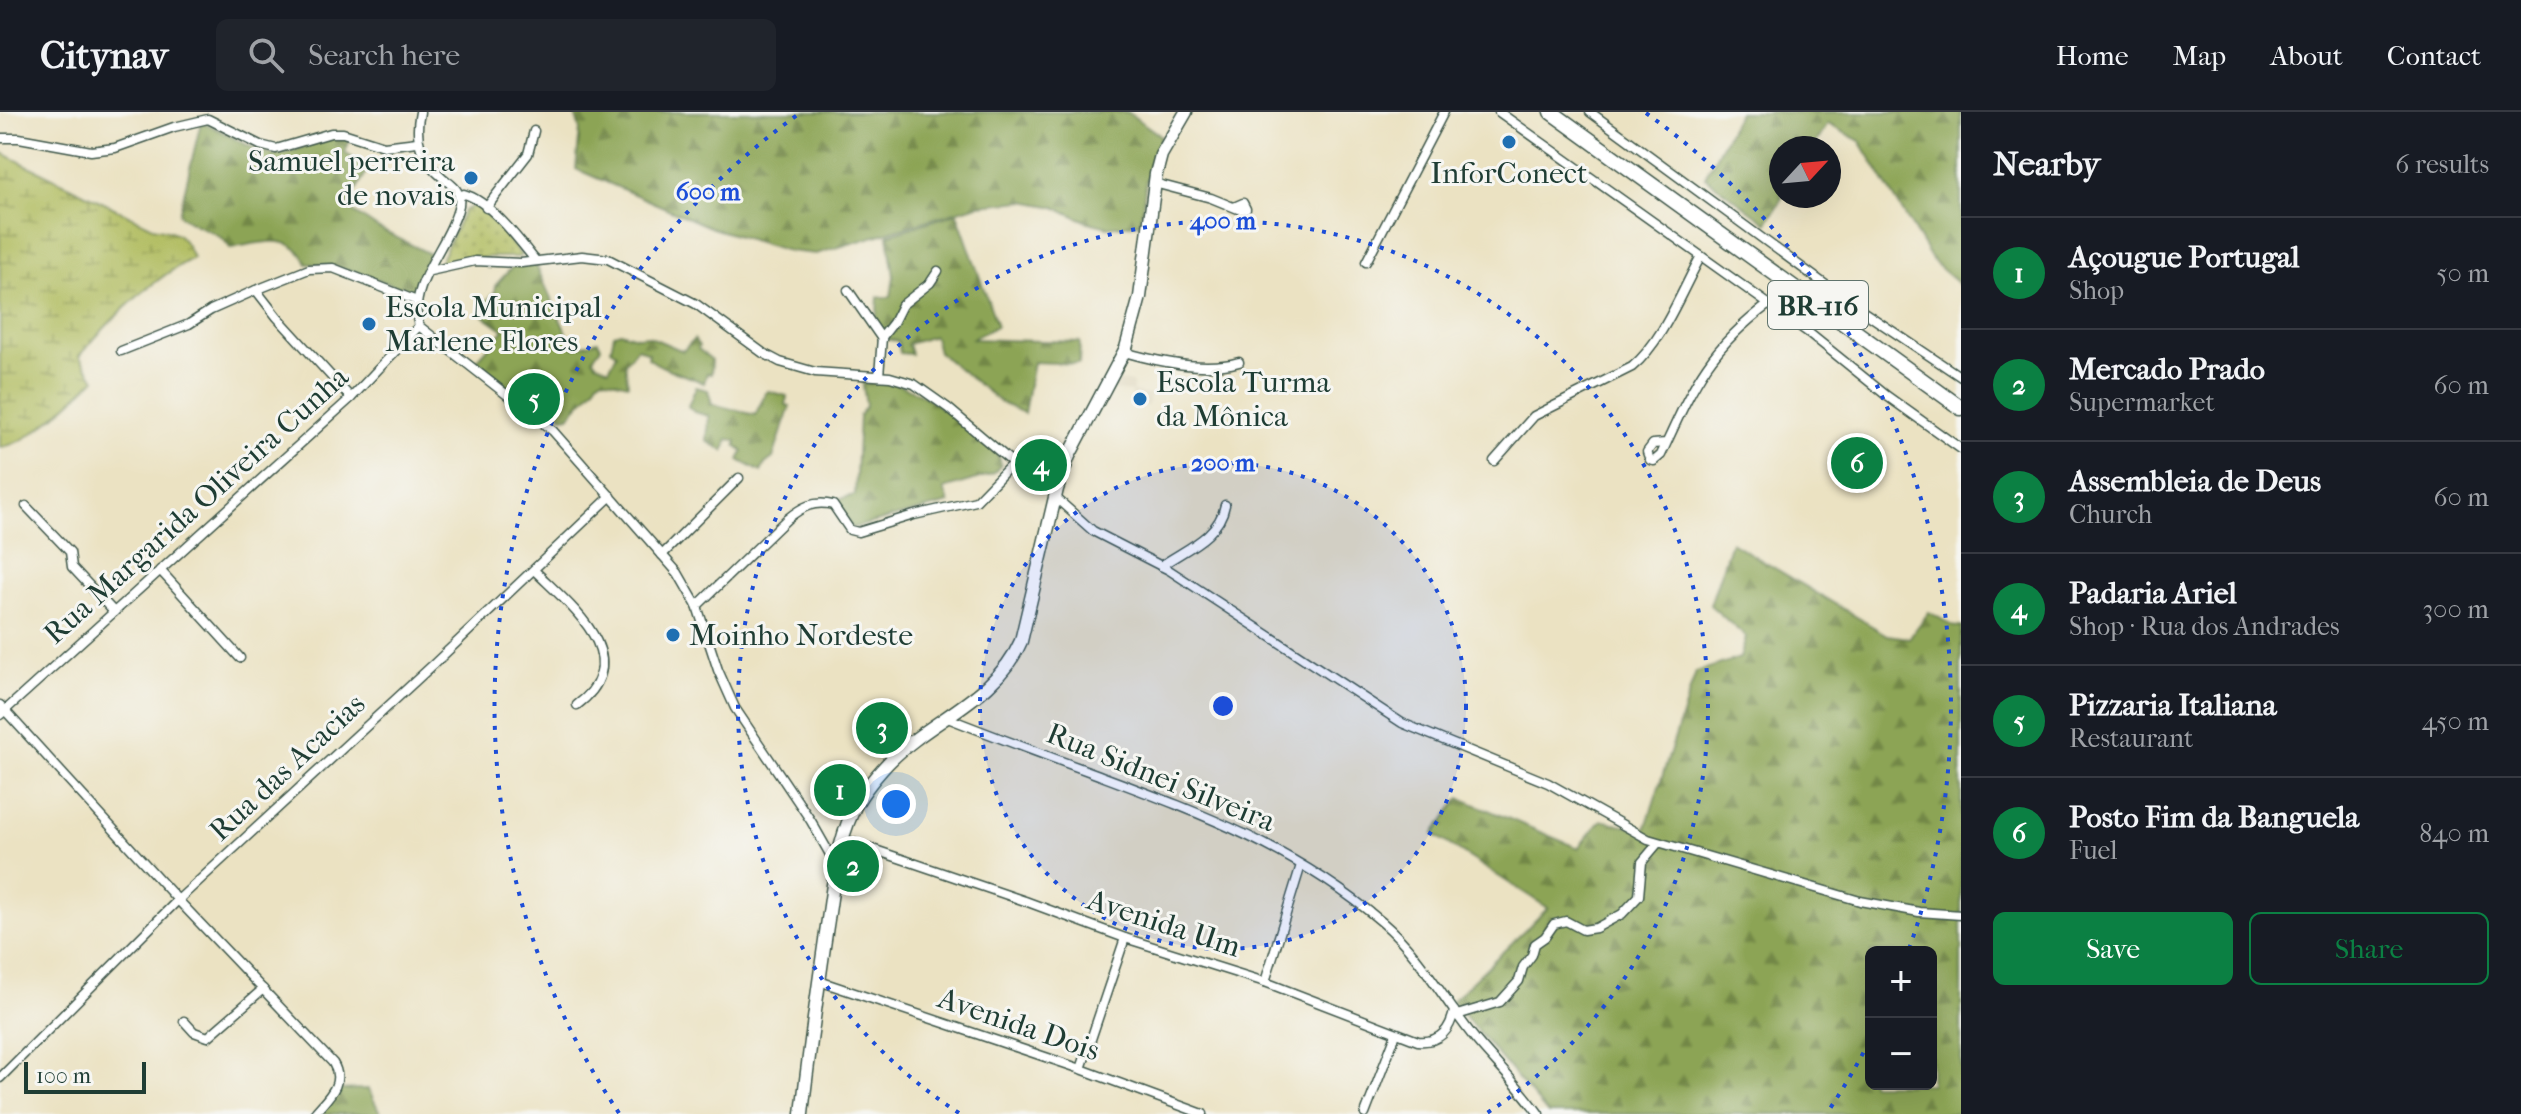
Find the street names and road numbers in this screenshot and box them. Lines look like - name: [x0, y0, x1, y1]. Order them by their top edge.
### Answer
- road number: BR-116: [1768, 281, 1868, 329]
- street label: Rua Margarida Oliveira Cunha: [37, 359, 357, 651]
- street label: Rua das Acacias: [202, 686, 372, 848]
- street label: Rua Sidnei Silveira: [1041, 716, 1281, 840]
- street label: Avenida Um: [1082, 882, 1245, 965]
- street label: Avenida Dois: [932, 980, 1104, 1068]

